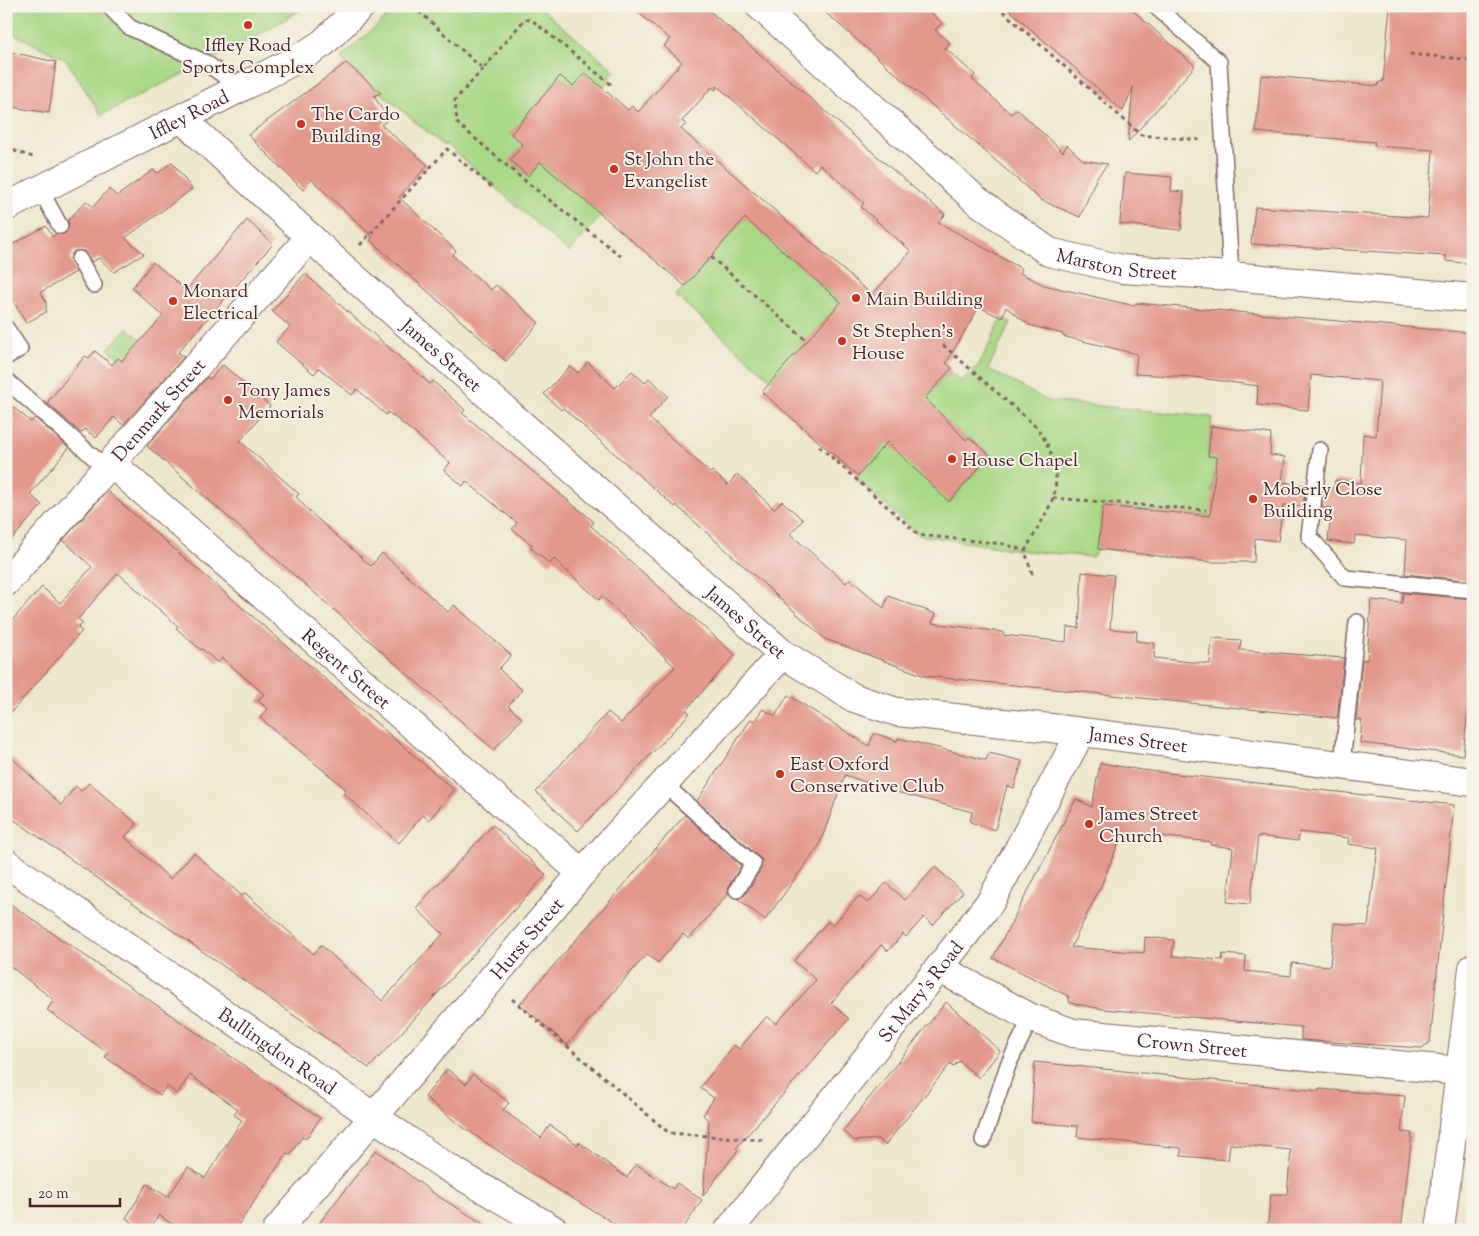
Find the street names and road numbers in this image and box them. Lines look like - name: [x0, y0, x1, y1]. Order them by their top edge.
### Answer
- street label: Iffley Road: [145, 85, 235, 148]
- street label: Marston Street: [1053, 243, 1178, 289]
- street label: James Street: [393, 313, 487, 400]
- street label: Denmark Street: [107, 353, 213, 469]
- street label: James Street: [698, 580, 791, 667]
- street label: Regent Street: [294, 624, 396, 717]
- street label: James Street: [1086, 722, 1189, 761]
- street label: Hurst Street: [486, 892, 571, 987]
- street label: St Mary's Road: [873, 936, 971, 1049]
- street label: Bullingdon Road: [212, 1002, 341, 1103]
- street label: Crown Street: [1135, 1028, 1249, 1066]

